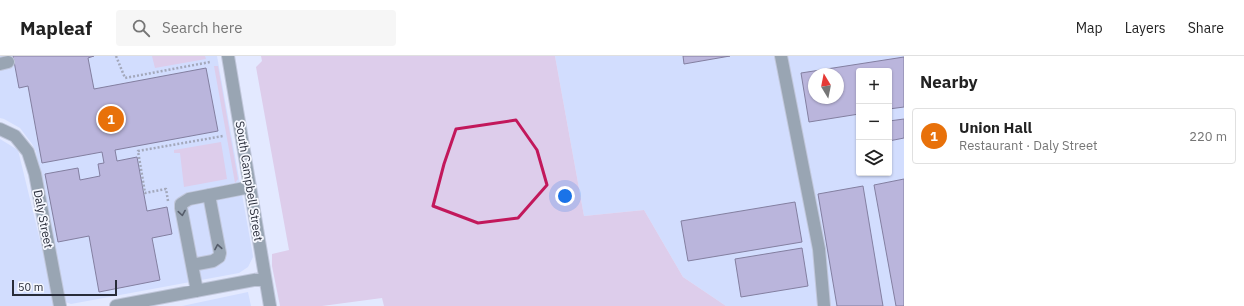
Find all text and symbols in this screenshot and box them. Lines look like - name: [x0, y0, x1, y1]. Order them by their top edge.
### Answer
- search box: [116, 10, 396, 46]
- text: Mapleaf: [20, 16, 92, 40]
- icon: search: [130, 17, 152, 39]
- text: Search here: [162, 18, 242, 37]
- text: Map: [1076, 19, 1103, 37]
- text: Layers: [1125, 19, 1166, 37]
- text: Share: [1188, 19, 1224, 37]
- north arrow: [808, 68, 844, 104]
- map controls: [856, 68, 892, 176]
- button: +: [856, 68, 892, 104]
- text: Nearby: [920, 71, 978, 93]
- pin: 1: [98, 104, 124, 134]
- button: −: [856, 104, 892, 140]
- text: Union Hall: [959, 118, 1032, 137]
- street label: South Campbell Street: [233, 120, 266, 242]
- text: 1: [930, 128, 938, 145]
- text: 220 m: [1189, 128, 1227, 145]
- text: Restaurant · Daly Street: [959, 137, 1098, 154]
- button: layers: [856, 140, 892, 176]
- your location: [555, 186, 575, 206]
- street label: Daly Street: [30, 188, 57, 249]
- one-way arrow: [178, 210, 186, 216]
- one-way arrow: [215, 244, 223, 250]
- scale bar: [12, 278, 117, 297]
- text: 50 m: [18, 280, 43, 294]

